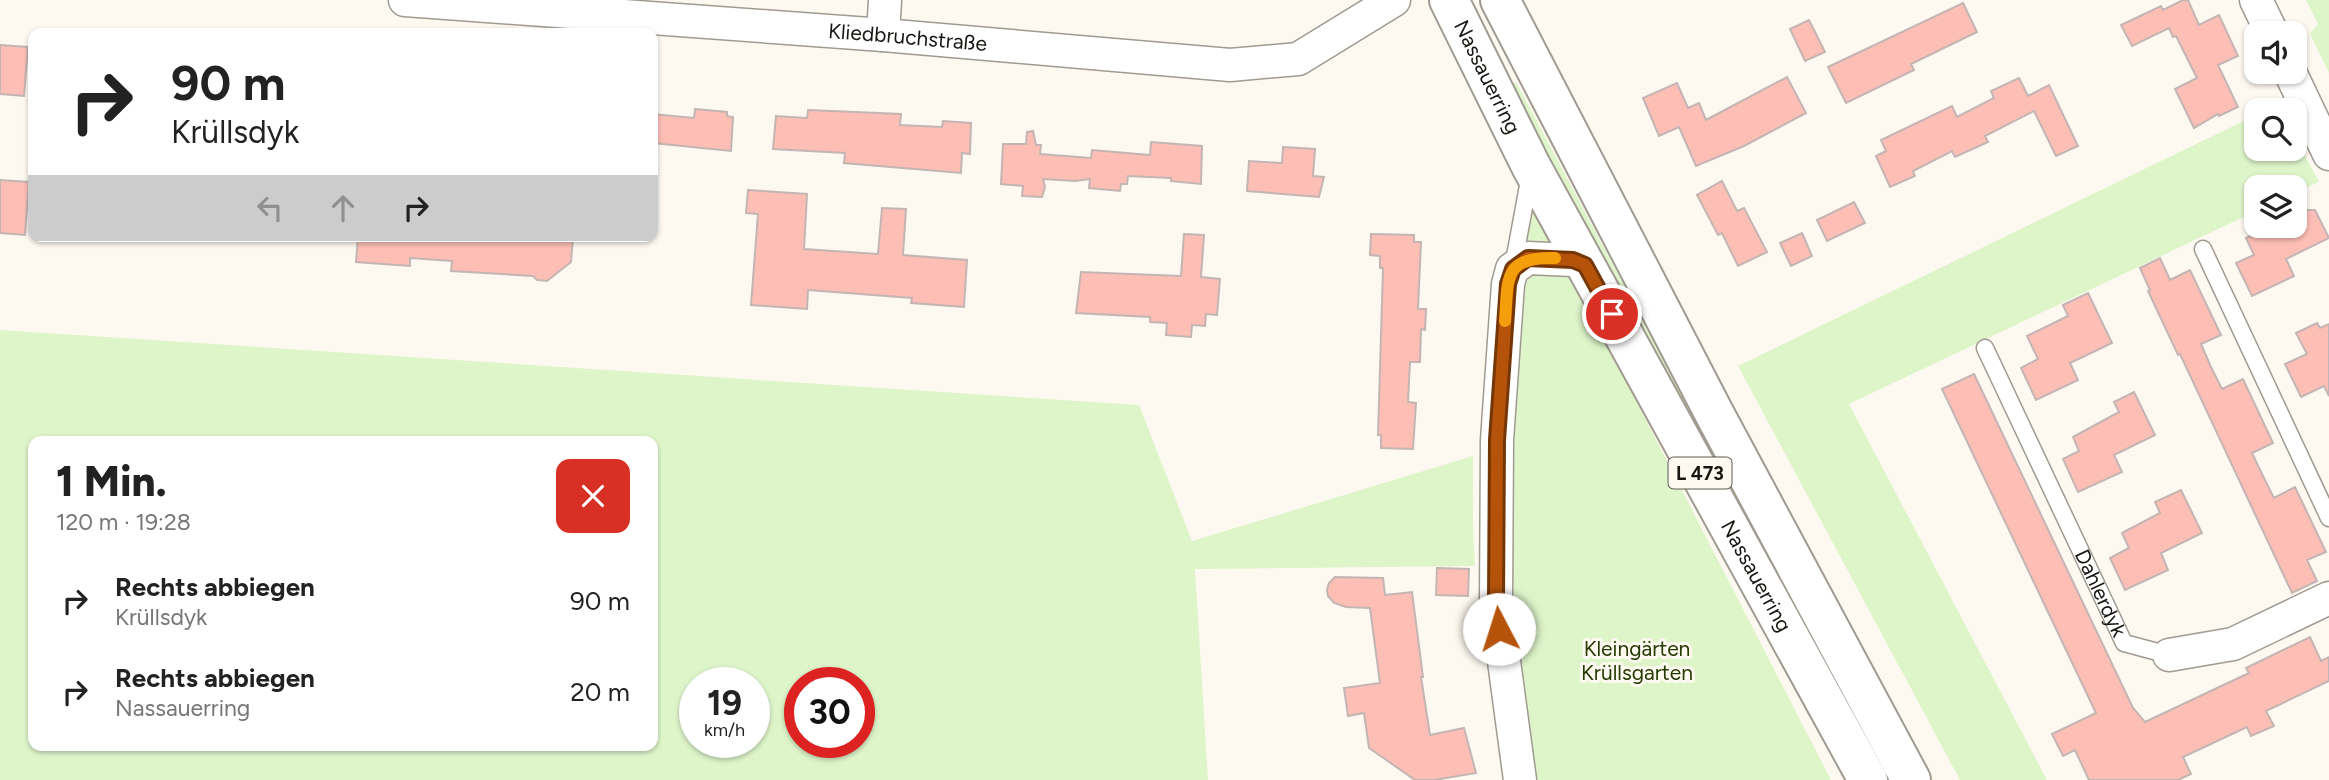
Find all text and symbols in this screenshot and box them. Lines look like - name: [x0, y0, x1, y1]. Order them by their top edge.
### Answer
- street label: Nassauerring: [1449, 16, 1526, 138]
- street label: Kliedbruchstraße: [827, 18, 988, 56]
- map controls: [2244, 21, 2307, 238]
- button: sound: [2244, 21, 2307, 84]
- text: 90 m: [171, 53, 286, 112]
- icon: right: [56, 56, 147, 147]
- button: search: [2244, 98, 2307, 161]
- text: Krüllsdyk: [171, 113, 299, 151]
- button: layers: [2244, 175, 2307, 238]
- icon: left: [251, 189, 289, 227]
- icon: ahead: [324, 189, 362, 227]
- icon: right: [397, 189, 435, 227]
- pin: [1582, 284, 1642, 344]
- icon: arrive: [1593, 295, 1631, 333]
- text: 1 Min.: [56, 456, 167, 507]
- road number: L 473: [1668, 458, 1732, 488]
- button: close: [556, 459, 630, 533]
- text: 120 m · 19:28: [56, 508, 191, 536]
- street label: Nassauerring: [1716, 516, 1797, 636]
- street label: Dahlerdyk: [2070, 545, 2133, 641]
- text: Rechts abbiegen: [115, 571, 315, 603]
- icon: right: [56, 582, 94, 620]
- text: 90 m: [570, 585, 630, 617]
- position arrow: [1462, 592, 1536, 666]
- text: Krüllsdyk: [115, 603, 207, 631]
- park label: Kleingärten Krüllsgarten: [1581, 636, 1693, 685]
- text: Rechts abbiegen: [115, 662, 315, 694]
- speed limit sign: 30: [784, 667, 875, 758]
- icon: right: [56, 673, 94, 711]
- text: 20 m: [570, 676, 630, 708]
- text: 19: [707, 682, 742, 724]
- text: Nassauerring: [115, 694, 250, 722]
- text: km/h: [704, 719, 745, 741]

